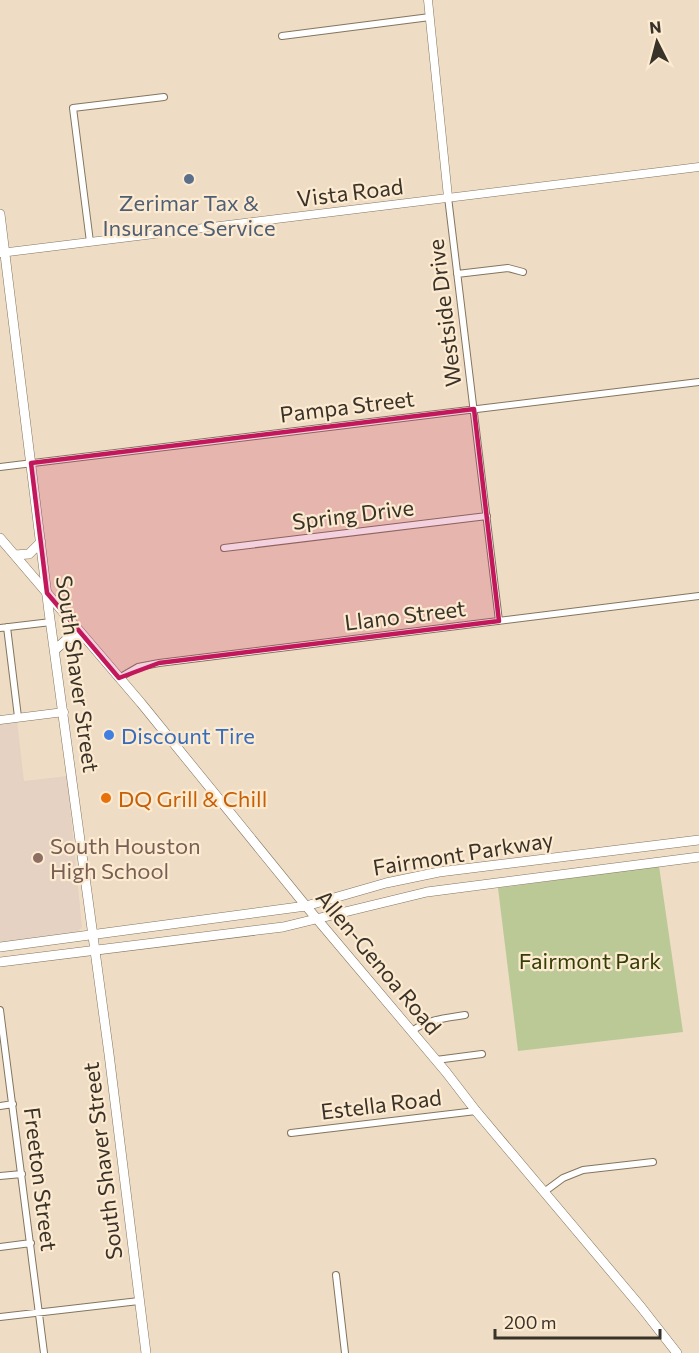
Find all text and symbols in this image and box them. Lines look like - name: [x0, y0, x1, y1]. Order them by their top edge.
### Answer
- north arrow: [627, 12, 687, 72]
- text: N: [648, 17, 662, 37]
- marker: Zerimar Tax & Insurance Service: [182, 172, 196, 186]
- street label: Vista Road: [295, 172, 405, 212]
- place label: Zerimar Tax & Insurance Service: [102, 189, 276, 241]
- street label: Westside Drive: [422, 238, 466, 388]
- street label: Pampa Street: [278, 384, 416, 428]
- street label: Spring Drive: [291, 493, 415, 535]
- street label: South Shaver Street: [51, 574, 105, 774]
- street label: Llano Street: [343, 594, 467, 636]
- place label: Discount Tire: [121, 722, 255, 749]
- marker: Discount Tire: [102, 728, 116, 742]
- place label: DQ Grill & Chill: [118, 785, 267, 812]
- marker: DQ Grill & Chill: [99, 791, 113, 805]
- street label: Fairmont Parkway: [371, 825, 555, 881]
- place label: South Houston High School: [50, 832, 201, 884]
- marker: South Houston High School: [31, 851, 45, 865]
- street label: Allen-Genoa Road: [311, 884, 447, 1040]
- park label: Fairmont Park: [519, 947, 661, 974]
- street label: South Shaver Street: [76, 1061, 128, 1261]
- street label: Estella Road: [319, 1083, 443, 1125]
- street label: Freeton Street: [19, 1106, 63, 1252]
- scale bar: [495, 1302, 660, 1340]
- text: 200 m: [504, 1311, 557, 1333]

